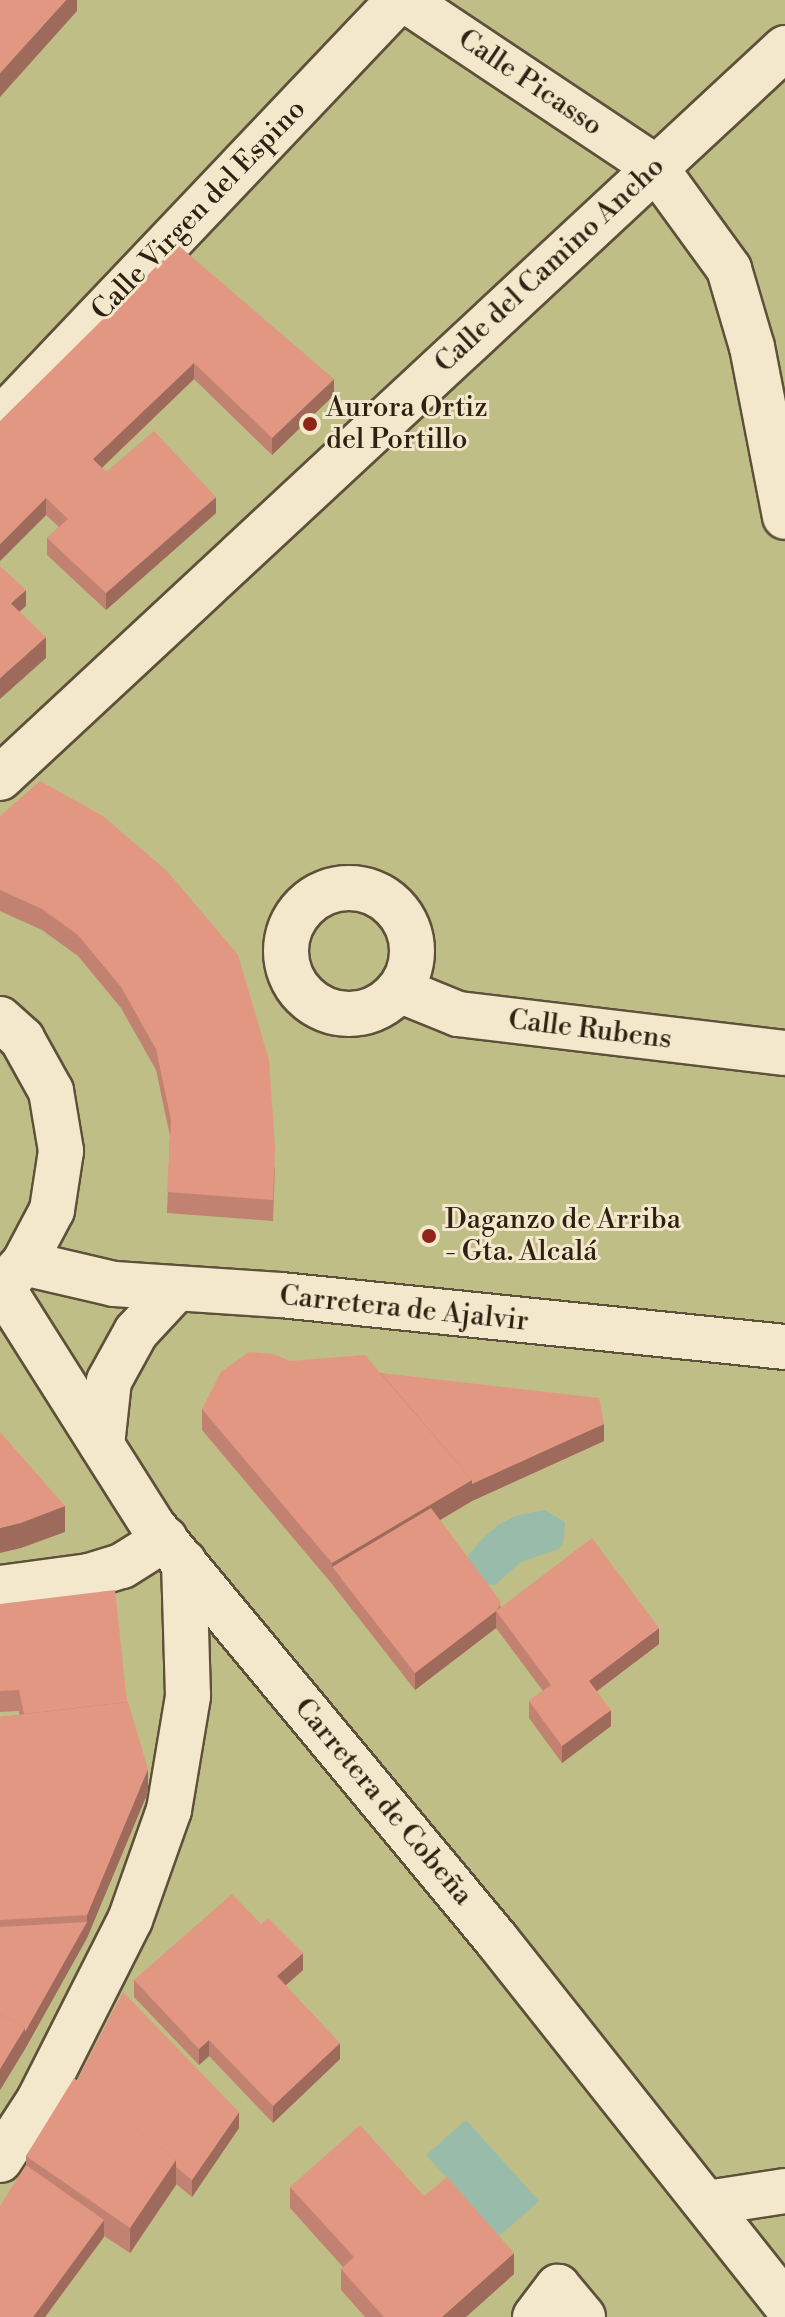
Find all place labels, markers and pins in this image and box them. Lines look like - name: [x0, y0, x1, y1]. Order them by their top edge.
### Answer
- place label: Aurora Ortiz del Portillo: [326, 391, 488, 457]
- marker: Aurora Ortiz del Portillo: [301, 415, 319, 433]
- place label: Daganzo de Arriba - Gta. Alcalá: [445, 1203, 681, 1269]
- marker: Daganzo de Arriba - Gta. Alcalá: [420, 1227, 438, 1245]

